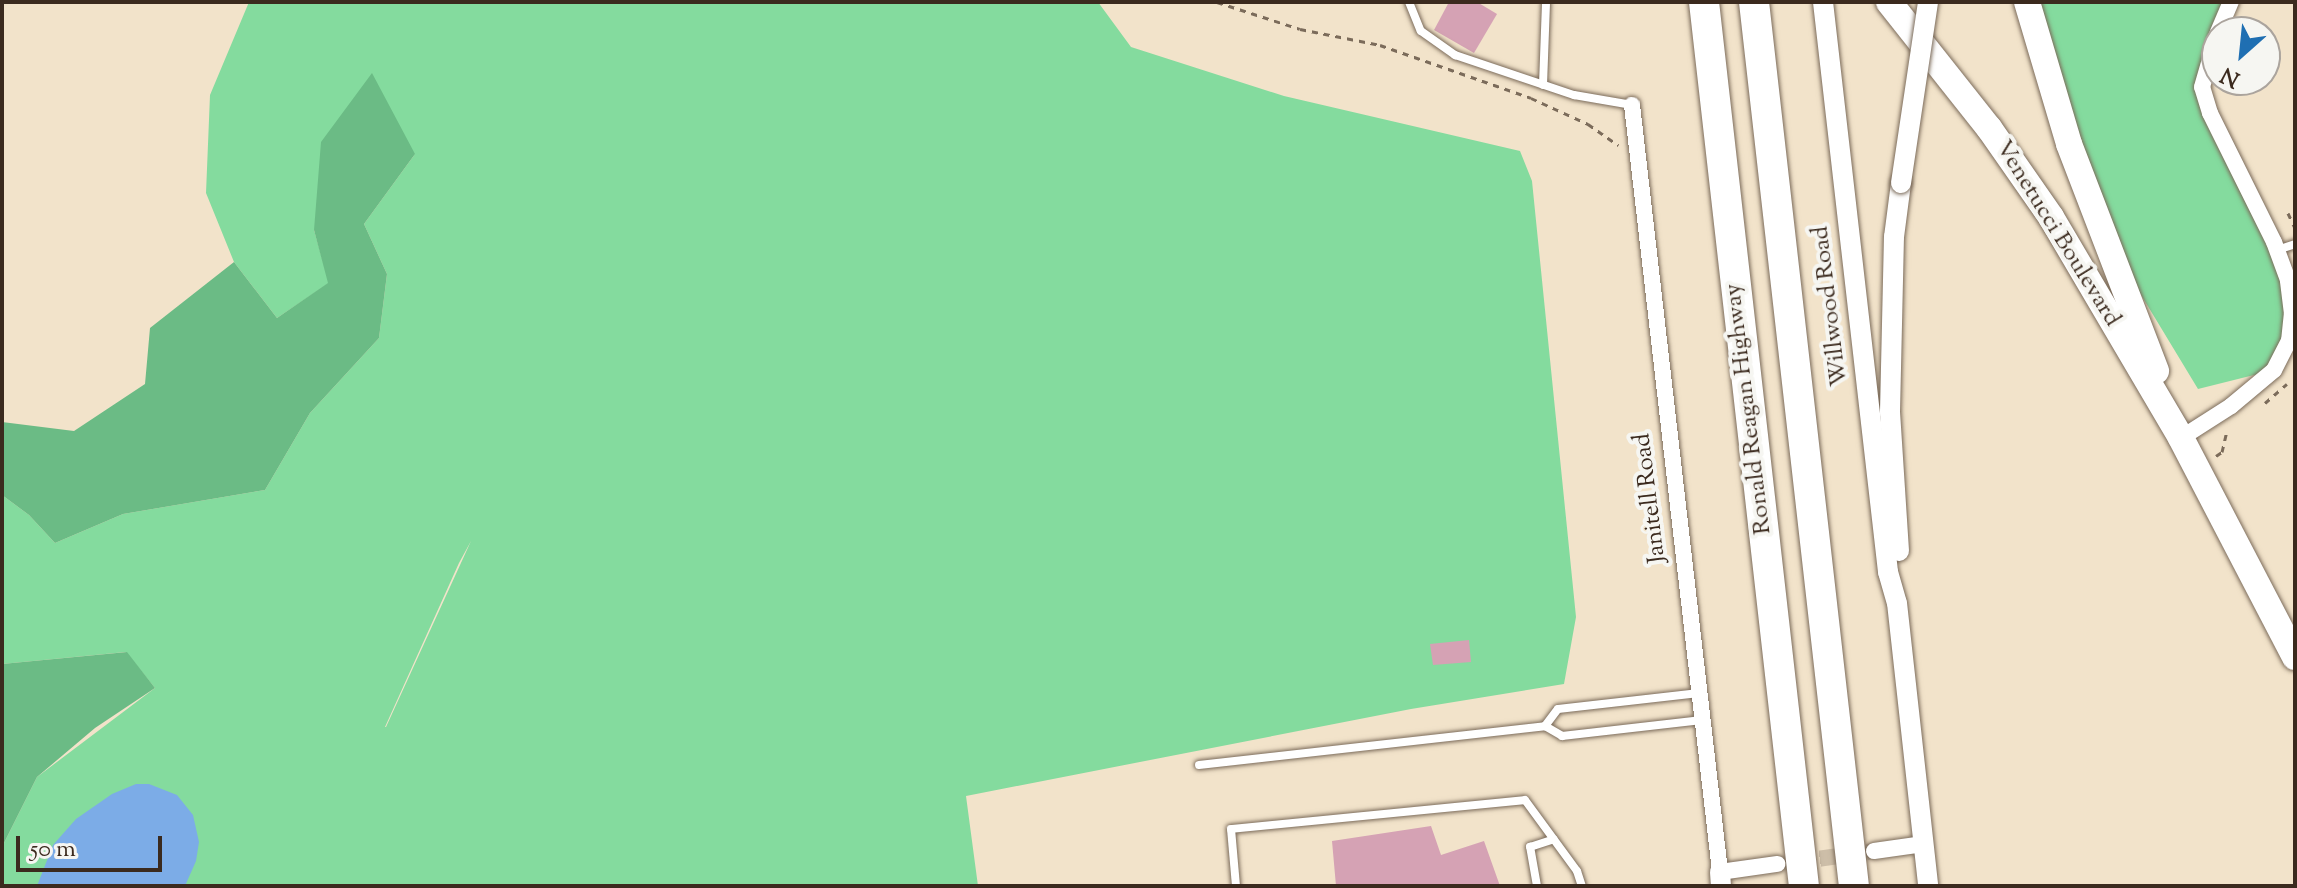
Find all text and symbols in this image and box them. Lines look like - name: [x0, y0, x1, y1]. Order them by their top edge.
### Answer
- north arrow: [2201, 16, 2281, 96]
- text: N: [2216, 57, 2246, 94]
- street label: Venetucci Boulevard: [1988, 136, 2126, 332]
- street label: Willwood Road: [1807, 224, 1855, 388]
- street label: Ronald Reagan Highway: [1719, 282, 1779, 536]
- street label: Janitell Road: [1629, 431, 1673, 565]
- scale bar: [20, 820, 166, 870]
- text: 50 m: [30, 833, 76, 867]

